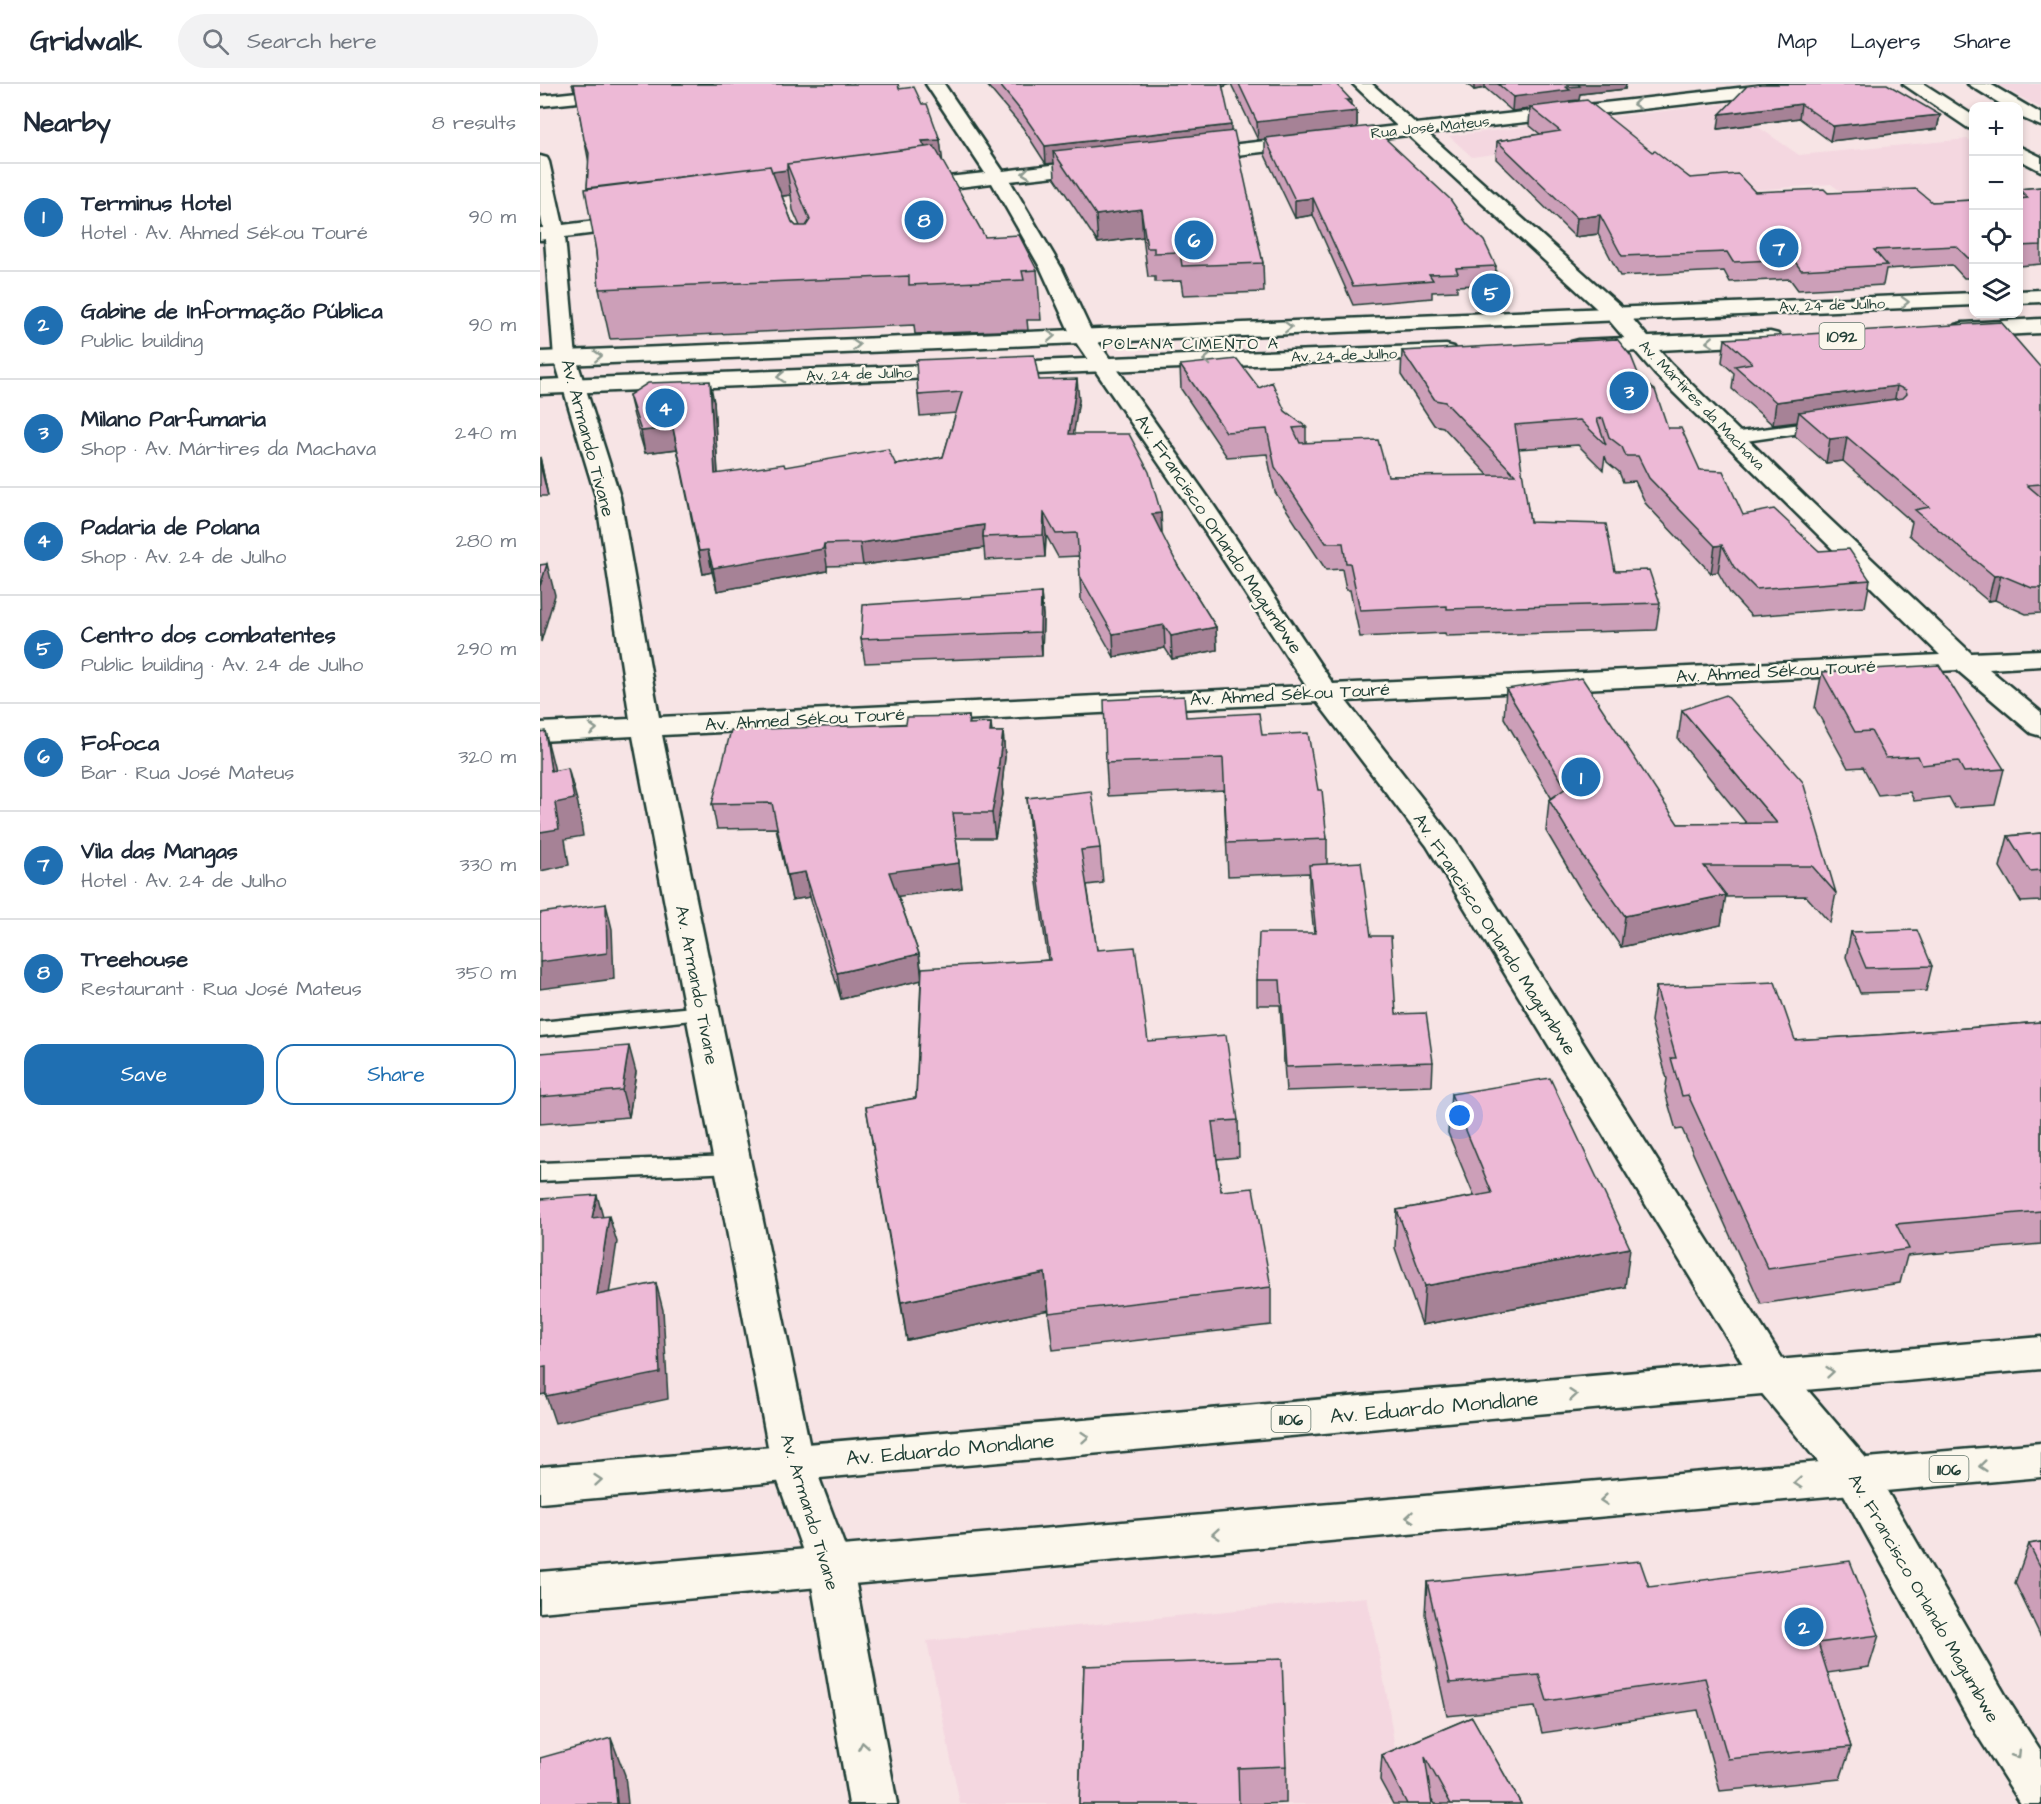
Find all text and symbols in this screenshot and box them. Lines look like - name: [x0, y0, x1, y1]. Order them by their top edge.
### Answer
- search box: [178, 14, 598, 68]
- text: Gridwalk: [30, 22, 142, 61]
- icon: search: [199, 25, 232, 58]
- text: Search here: [247, 26, 377, 57]
- text: Map: [1777, 27, 1817, 56]
- text: Layers: [1850, 27, 1920, 56]
- text: Share: [1953, 27, 2011, 56]
- one-way arrow: [1633, 97, 1642, 110]
- map controls: [1969, 102, 2023, 318]
- button: +: [1969, 102, 2023, 156]
- text: Nearby: [24, 105, 111, 141]
- text: 8 results: [432, 109, 516, 137]
- street label: Rua José Mateus: [1370, 111, 1491, 144]
- button: −: [1969, 156, 2023, 210]
- one-way arrow: [1021, 166, 1031, 179]
- text: Terminus Hotel: [81, 188, 231, 219]
- pin: 8: [904, 198, 944, 242]
- text: 1: [42, 203, 45, 231]
- text: 90 m: [468, 203, 516, 231]
- button: locate: [1969, 210, 2023, 264]
- pin: 6: [1174, 218, 1214, 262]
- text: Hotel · Av. Ahmed Sékou Touré: [81, 219, 368, 247]
- pin: 7: [1760, 226, 1798, 270]
- button: layers: [1969, 264, 2023, 318]
- pin: 5: [1472, 270, 1510, 316]
- street label: Av. 24 de Julho: [1779, 293, 1886, 318]
- one-way arrow: [1901, 295, 1910, 308]
- text: Gabine de Informação Pública: [81, 296, 383, 327]
- text: 2: [38, 311, 49, 339]
- text: 90 m: [468, 311, 516, 339]
- one-way arrow: [1283, 320, 1292, 333]
- road number: 1092: [1820, 323, 1864, 349]
- text: Public building: [81, 327, 203, 355]
- one-way arrow: [1047, 330, 1056, 343]
- district label: POLANA CIMENTO A: [1103, 333, 1279, 355]
- one-way arrow: [1705, 335, 1714, 348]
- street label: Av. Mártires da Machava: [1634, 336, 1770, 475]
- one-way arrow: [852, 338, 861, 351]
- street label: Av. 24 de Julho: [1291, 343, 1398, 368]
- one-way arrow: [594, 350, 603, 363]
- one-way arrow: [1202, 354, 1211, 367]
- street label: Av. Armando Tivane: [554, 357, 621, 520]
- street label: Av. 24 de Julho: [806, 362, 913, 387]
- pin: 3: [1610, 368, 1648, 414]
- one-way arrow: [777, 371, 786, 384]
- pin: 4: [646, 386, 684, 430]
- text: Milano Parfumaria: [81, 404, 266, 435]
- street label: Av. Francisco Orlando Magumbwe: [1128, 410, 1308, 660]
- text: 3: [38, 419, 49, 447]
- text: 240 m: [455, 419, 516, 447]
- text: Shop · Av. Mártires da Machava: [81, 435, 376, 463]
- text: Padaria de Polana: [81, 512, 259, 543]
- text: 4: [37, 527, 50, 555]
- text: 280 m: [455, 527, 516, 555]
- text: Shop · Av. 24 de Julho: [81, 543, 286, 571]
- text: Centro dos combatentes: [81, 620, 336, 651]
- text: 5: [36, 635, 51, 663]
- text: 290 m: [457, 635, 516, 663]
- text: Public building · Av. 24 de Julho: [81, 651, 363, 679]
- street label: Av. Ahmed Sékou Touré: [1675, 654, 1877, 689]
- street label: Av. Ahmed Sékou Touré: [1189, 677, 1391, 712]
- street label: Av. Ahmed Sékou Touré: [704, 702, 906, 737]
- one-way arrow: [589, 723, 598, 736]
- text: Fofoca: [81, 728, 159, 759]
- text: 6: [37, 743, 50, 771]
- text: 320 m: [458, 743, 516, 771]
- pin: 1: [1562, 754, 1600, 800]
- text: Bar · Rua José Mateus: [81, 759, 294, 787]
- street label: Av. Francisco Orlando Magumbwe: [1406, 809, 1582, 1061]
- text: Vila das Mangas: [81, 836, 238, 867]
- text: 7: [37, 851, 50, 879]
- text: 330 m: [459, 851, 516, 879]
- text: Hotel · Av. 24 de Julho: [81, 867, 286, 895]
- street label: Av. Armando Tivane: [669, 903, 724, 1067]
- text: Treehouse: [81, 944, 188, 975]
- text: 8: [37, 959, 50, 987]
- text: 350 m: [455, 959, 516, 987]
- text: Restaurant · Rua José Mateus: [81, 975, 362, 1003]
- button: Save: [24, 1044, 264, 1105]
- button: Share: [276, 1044, 516, 1105]
- your location: [1445, 1101, 1474, 1130]
- one-way arrow: [1825, 1366, 1834, 1379]
- street label: Av. Eduardo Mondlane: [1329, 1384, 1539, 1431]
- one-way arrow: [1568, 1389, 1577, 1402]
- road number: 1106: [1272, 1406, 1311, 1432]
- street label: Av. Eduardo Mondlane: [845, 1426, 1055, 1473]
- street label: Av. Armando Tivane: [774, 1431, 845, 1593]
- one-way arrow: [1081, 1431, 1090, 1444]
- road number: 1106: [1930, 1456, 1968, 1482]
- one-way arrow: [1978, 1459, 1987, 1472]
- street label: Av. Francisco Orlando Magumbwe: [1841, 1469, 2005, 1728]
- one-way arrow: [594, 1474, 603, 1487]
- one-way arrow: [1794, 1476, 1803, 1489]
- one-way arrow: [1600, 1493, 1609, 1506]
- one-way arrow: [1405, 1511, 1414, 1524]
- one-way arrow: [1211, 1528, 1220, 1541]
- pin: 2: [1784, 1604, 1824, 1650]
- one-way arrow: [857, 1742, 869, 1751]
- one-way arrow: [2010, 1749, 2022, 1759]

